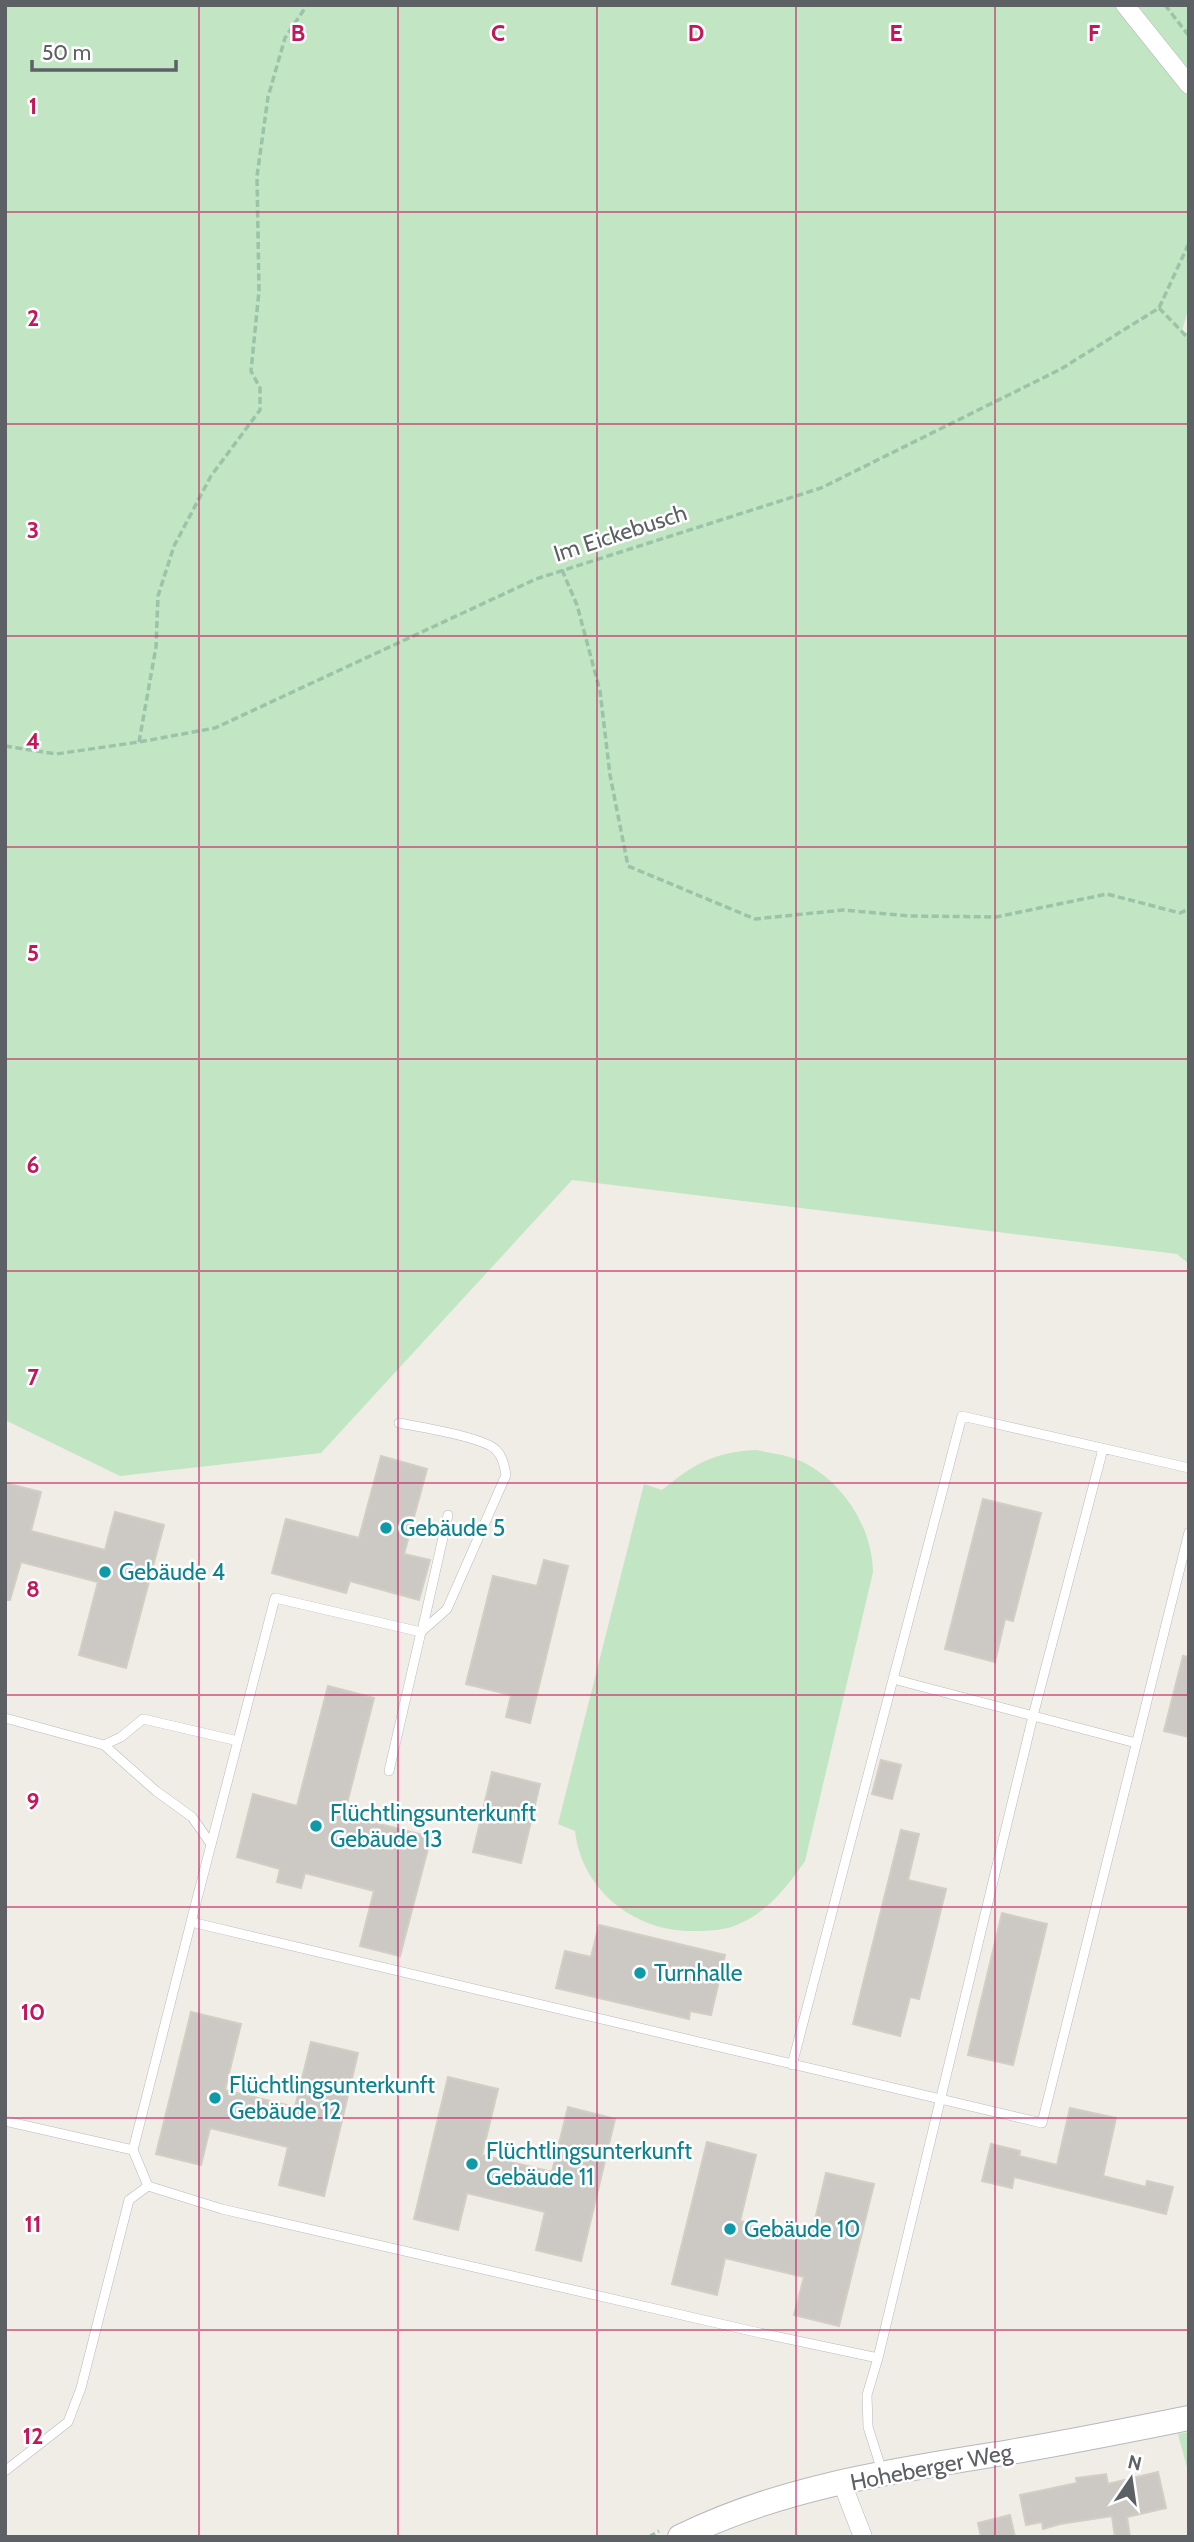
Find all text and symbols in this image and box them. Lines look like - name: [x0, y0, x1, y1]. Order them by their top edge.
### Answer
- text: B: [291, 19, 305, 47]
- text: C: [491, 19, 505, 47]
- text: D: [688, 19, 704, 47]
- text: E: [889, 19, 903, 47]
- text: F: [1088, 19, 1100, 47]
- scale bar: [32, 28, 175, 72]
- text: 50 m: [42, 40, 91, 65]
- text: 1: [29, 92, 37, 120]
- text: 2: [27, 304, 39, 332]
- street label: Im Eickebusch: [550, 498, 690, 568]
- text: 3: [27, 516, 39, 544]
- text: 4: [26, 727, 40, 755]
- text: 5: [27, 939, 39, 967]
- text: 6: [27, 1151, 39, 1179]
- text: 7: [27, 1363, 39, 1391]
- place label: Gebäude 5: [400, 1514, 505, 1542]
- marker: Gebäude 5: [378, 1520, 394, 1536]
- place label: Gebäude 4: [119, 1558, 225, 1586]
- marker: Gebäude 4: [97, 1564, 113, 1580]
- text: 8: [26, 1575, 40, 1603]
- text: 9: [27, 1787, 39, 1815]
- place label: Flüchtlingsunterkunft Gebäude 13: [330, 1799, 536, 1853]
- marker: Flüchtlingsunterkunft Gebäude 13: [308, 1818, 324, 1834]
- place label: Turnhalle: [654, 1959, 743, 1987]
- marker: Turnhalle: [632, 1965, 648, 1981]
- text: 10: [21, 1998, 45, 2026]
- place label: Flüchtlingsunterkunft Gebäude 12: [229, 2071, 435, 2125]
- marker: Flüchtlingsunterkunft Gebäude 12: [207, 2090, 223, 2106]
- place label: Flüchtlingsunterkunft Gebäude 11: [486, 2137, 692, 2191]
- marker: Flüchtlingsunterkunft Gebäude 11: [464, 2156, 480, 2172]
- text: 11: [25, 2210, 41, 2238]
- place label: Gebäude 10: [744, 2215, 860, 2243]
- marker: Gebäude 10: [722, 2221, 738, 2237]
- text: 12: [23, 2422, 43, 2450]
- street label: Hoheberger Weg: [848, 2437, 1015, 2496]
- north arrow: [1096, 2444, 1166, 2514]
- text: N: [1126, 2450, 1144, 2476]

